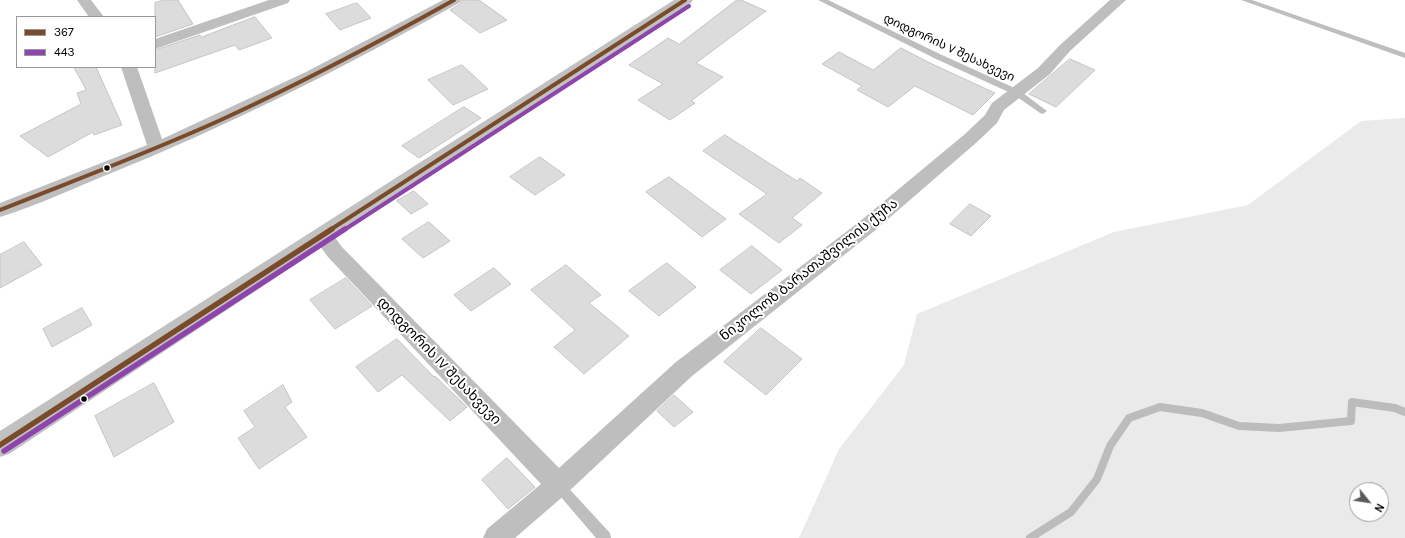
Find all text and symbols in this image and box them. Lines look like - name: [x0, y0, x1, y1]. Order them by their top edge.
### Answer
- street label: დიდგორის V შესახვევი: [881, 11, 1017, 85]
- legend: [16, 16, 156, 68]
- text: 367: [54, 25, 74, 39]
- text: 443: [54, 45, 75, 59]
- unlabelled marker: [102, 163, 112, 173]
- street label: ნიკოლოზ ბარათაშვილის ქუჩა: [717, 195, 901, 345]
- street label: დიდგორის IV შესახვევი: [374, 294, 504, 428]
- unlabelled marker: [79, 394, 89, 404]
- north arrow: [1349, 482, 1389, 522]
- text: N: [1371, 501, 1387, 514]

